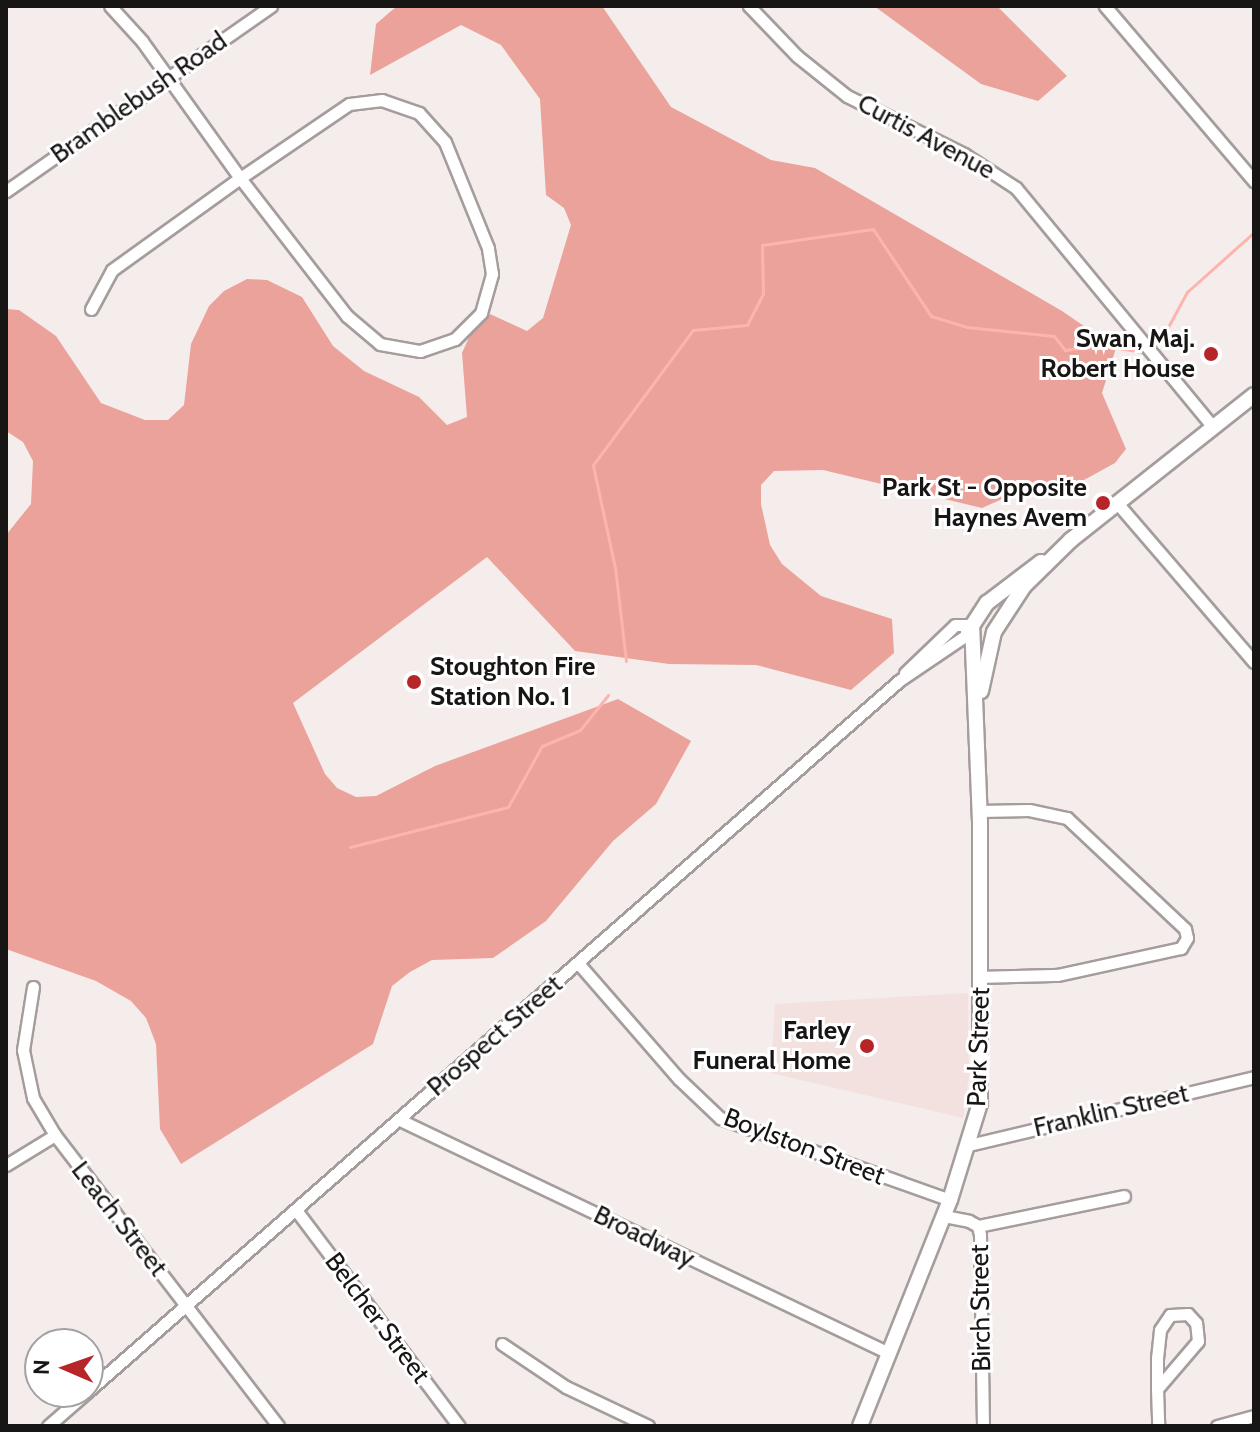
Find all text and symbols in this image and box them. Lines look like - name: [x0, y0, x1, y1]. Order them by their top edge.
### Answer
- street label: Bramblebush Road: [45, 26, 233, 170]
- street label: Curtis Avenue: [852, 88, 1000, 186]
- place label: Swan, Maj. Robert House: [1041, 323, 1195, 384]
- marker: Swan, Maj. Robert House: [1202, 345, 1220, 363]
- place label: Park St - Opposite Haynes Avem: [882, 472, 1087, 534]
- marker: Park St - Opposite Haynes Avem: [1094, 494, 1112, 512]
- place label: Stoughton Fire Station No. 1: [430, 651, 595, 712]
- marker: Stoughton Fire Station No. 1: [405, 673, 423, 691]
- street label: Prospect Street: [421, 969, 569, 1103]
- street label: Park Street: [961, 987, 997, 1107]
- place label: Farley Funeral Home: [693, 1015, 851, 1076]
- marker: Farley Funeral Home: [858, 1037, 876, 1055]
- street label: Franklin Street: [1031, 1078, 1191, 1144]
- street label: Boylston Street: [719, 1102, 889, 1192]
- street label: Leach Street: [64, 1155, 174, 1283]
- street label: Broadway: [588, 1199, 700, 1275]
- street label: Birch Street: [964, 1244, 998, 1372]
- street label: Belcher Street: [318, 1247, 436, 1389]
- north arrow: [24, 1328, 104, 1408]
- text: N: [28, 1359, 55, 1375]

